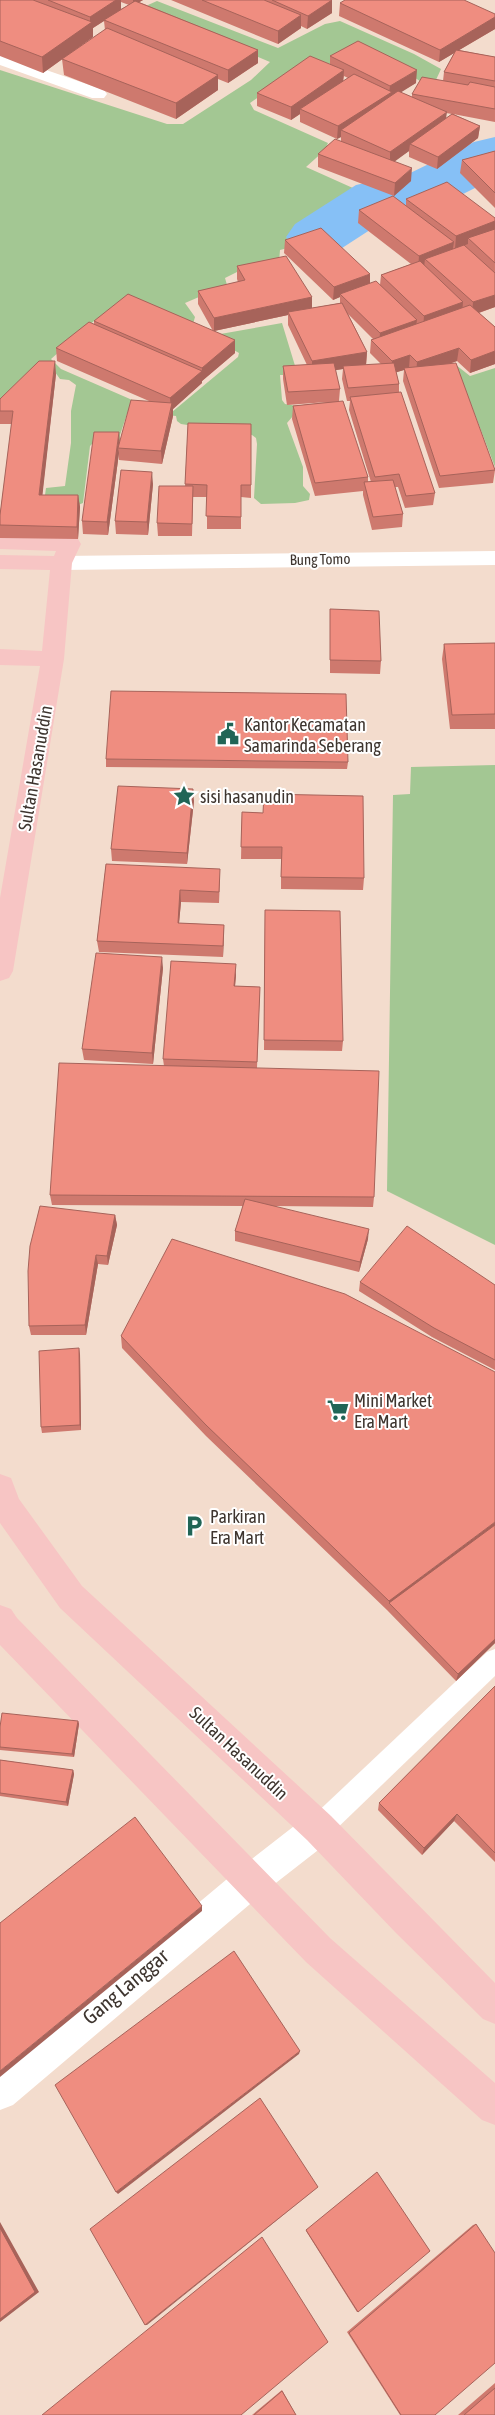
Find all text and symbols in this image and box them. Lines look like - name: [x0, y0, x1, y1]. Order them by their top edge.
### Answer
- street label: Bung Tomo: [289, 550, 351, 568]
- street label: Sultan Hasanuddin: [14, 704, 56, 832]
- place label: Kantor Kecamatan Samarinda Seberang: [244, 714, 381, 756]
- public building icon: Kantor Kecamatan Samarinda Seberang: [215, 721, 241, 747]
- place icon: sisi hasanudin: [171, 783, 197, 809]
- place label: sisi hasanudin: [200, 786, 294, 807]
- place label: Mini Market Era Mart: [354, 1390, 432, 1432]
- supermarket icon: Mini Market Era Mart: [325, 1397, 351, 1423]
- place label: Parkiran Era Mart: [210, 1506, 266, 1548]
- parking icon: Parkiran Era Mart: [181, 1513, 207, 1539]
- street label: Sultan Hasanuddin: [186, 1702, 292, 1804]
- street label: Gang Langgar: [77, 1943, 173, 2029]

